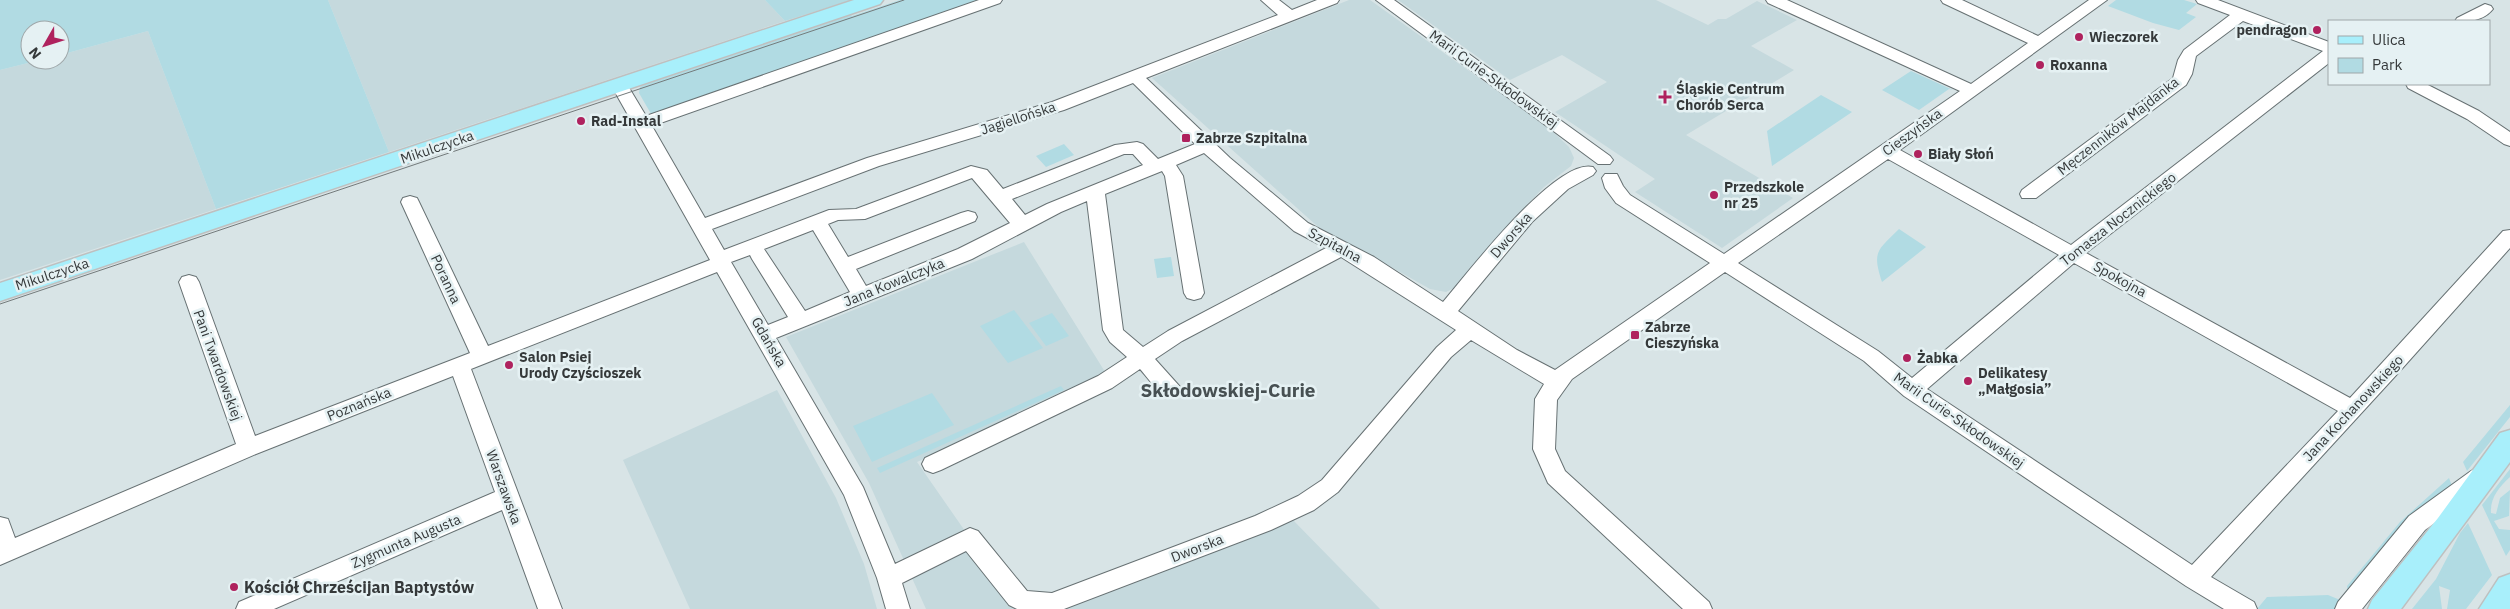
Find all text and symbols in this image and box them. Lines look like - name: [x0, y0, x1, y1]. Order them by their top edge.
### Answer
- north arrow: [20, 20, 70, 70]
- legend: [2328, 20, 2490, 85]
- place label: pendragon: [2236, 21, 2307, 39]
- marker: pendragon: [2311, 24, 2323, 36]
- street label: Marii Curie-Skłodowskiej: [1426, 26, 1562, 132]
- place label: Wieczorek: [2089, 28, 2159, 46]
- text: Ulica: [2372, 30, 2406, 49]
- marker: Wieczorek: [2073, 31, 2085, 43]
- text: N: [25, 44, 45, 63]
- text: Park: [2372, 55, 2402, 74]
- place label: Roxanna: [2050, 56, 2107, 74]
- marker: Roxanna: [2034, 59, 2046, 71]
- street label: Męczenników Majdanka: [2054, 73, 2183, 179]
- place label: Śląskie Centrum Chorób Serca: [1676, 80, 1784, 114]
- marker: Śląskie Centrum Chorób Serca: [1658, 90, 1672, 104]
- street label: Jagiellońska: [978, 97, 1058, 139]
- street label: Cieszyńska: [1879, 104, 1946, 160]
- place label: Rad-Instal: [591, 112, 661, 130]
- marker: Rad-Instal: [575, 115, 587, 127]
- street label: Mikulczycka: [398, 126, 476, 168]
- place label: Zabrze Szpitalna: [1196, 129, 1307, 147]
- marker: Zabrze Szpitalna: [1180, 132, 1192, 144]
- place label: Biały Słoń: [1928, 145, 1994, 163]
- marker: Biały Słoń: [1912, 148, 1924, 160]
- street label: Tomasza Nocznickiego: [2056, 168, 2180, 270]
- place label: Przedszkole nr 25: [1724, 178, 1804, 212]
- marker: Przedszkole nr 25: [1708, 189, 1720, 201]
- street label: Dworska: [1486, 208, 1536, 262]
- street label: Szpitalna: [1305, 223, 1365, 267]
- street label: Poranna: [427, 252, 465, 307]
- street label: Jana Kowalczyka: [841, 253, 947, 310]
- street label: Mikulczycka: [13, 254, 91, 294]
- street label: Spokojna: [2090, 257, 2150, 301]
- street label: Pani Twardowskiej: [190, 307, 246, 423]
- street label: Gdańska: [747, 314, 791, 371]
- place label: Zabrze Cieszyńska: [1645, 318, 1719, 352]
- marker: Zabrze Cieszyńska: [1629, 329, 1641, 341]
- place label: Salon Psiej Urody Czyścioszek: [519, 348, 642, 382]
- place label: Żabka: [1917, 349, 1958, 367]
- street label: Jana Kochanowskiego: [2299, 351, 2407, 465]
- marker: Żabka: [1901, 352, 1913, 364]
- marker: Salon Psiej Urody Czyścioszek: [503, 359, 515, 371]
- place label: Delikatesy „Małgosia”: [1978, 364, 2051, 398]
- street label: Marii Curie-Skłodowskiej: [1890, 368, 2028, 472]
- marker: Delikatesy „Małgosia”: [1962, 375, 1974, 387]
- district label: Skłodowskiej-Curie: [1141, 378, 1316, 402]
- street label: Poznańska: [324, 383, 394, 425]
- street label: Warszawska: [482, 447, 526, 527]
- street label: Zygmunta Augusta: [349, 510, 464, 572]
- street label: Dworska: [1168, 530, 1226, 566]
- place label: Kościół Chrześcijan Baptystów: [244, 577, 475, 597]
- marker: Kościół Chrześcijan Baptystów: [228, 581, 240, 593]

